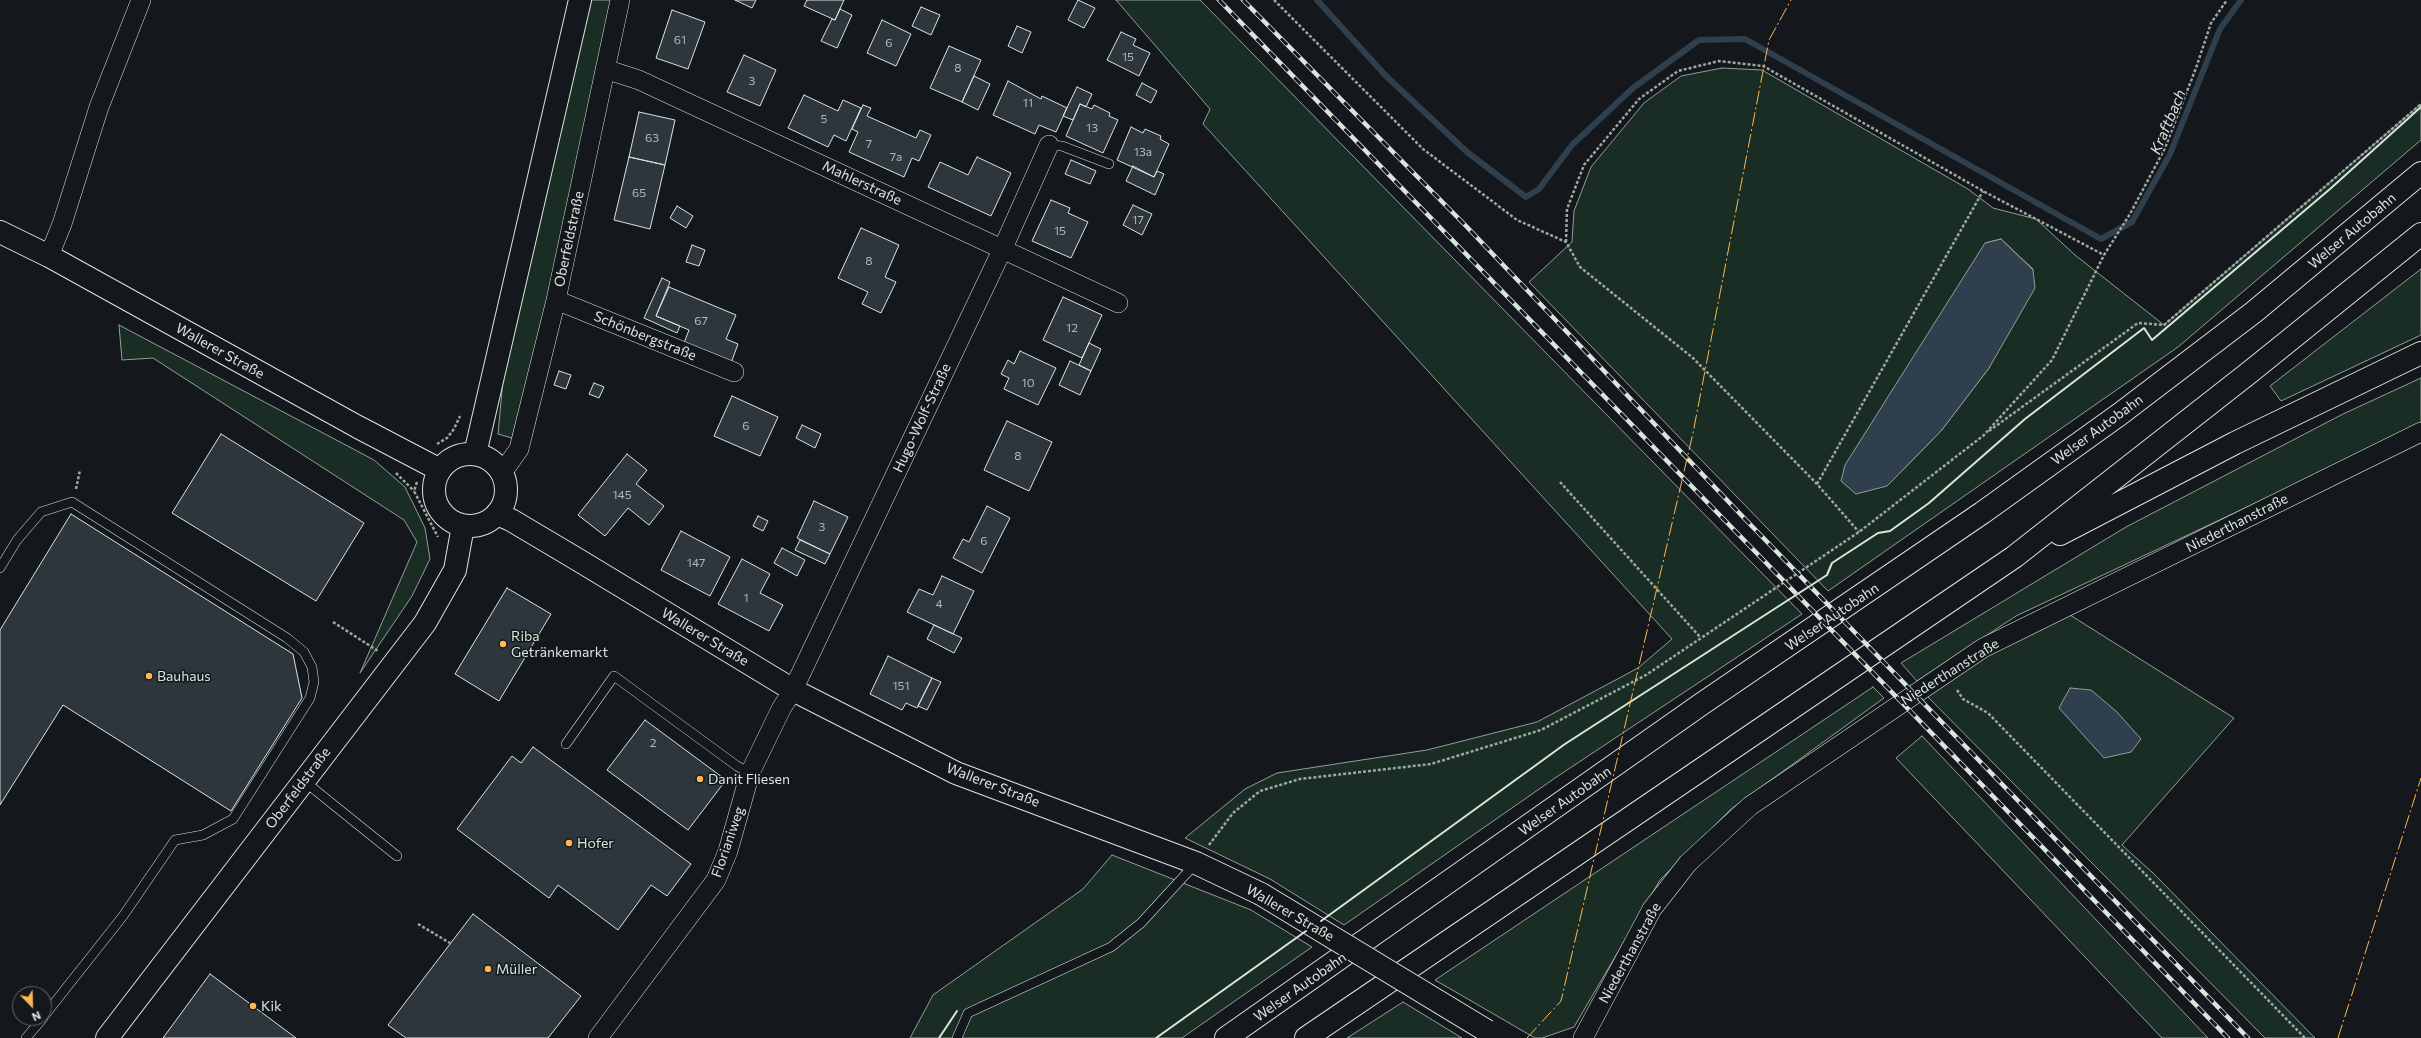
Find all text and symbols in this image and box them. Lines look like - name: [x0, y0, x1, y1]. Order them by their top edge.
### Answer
- house number: 61: [674, 33, 686, 47]
- house number: 6: [885, 36, 893, 50]
- house number: 15: [1122, 50, 1134, 64]
- house number: 8: [954, 61, 962, 75]
- house number: 3: [749, 74, 755, 88]
- water label: Kraftbach: [2146, 87, 2190, 157]
- house number: 11: [1023, 96, 1033, 110]
- house number: 5: [821, 112, 827, 126]
- house number: 13: [1086, 121, 1098, 135]
- house number: 63: [645, 131, 659, 145]
- house number: 7: [866, 137, 872, 151]
- house number: 13a: [1134, 145, 1152, 159]
- house number: 7a: [890, 150, 902, 164]
- street label: Mahlerstraße: [820, 157, 904, 209]
- house number: 65: [632, 186, 646, 200]
- street label: Welser Autobahn: [2305, 189, 2399, 273]
- street label: Oberfeldstraße: [551, 190, 587, 288]
- house number: 17: [1132, 213, 1144, 227]
- house number: 15: [1054, 224, 1066, 238]
- house number: 8: [865, 254, 873, 268]
- street label: Schönbergstraße: [591, 308, 699, 364]
- house number: 67: [694, 314, 708, 328]
- street label: Wallerer Straße: [173, 320, 267, 382]
- house number: 12: [1066, 321, 1078, 335]
- street label: Hugo-Wolf-Straße: [889, 361, 955, 475]
- house number: 10: [1022, 376, 1034, 390]
- street label: Welser Autobahn: [2048, 391, 2146, 469]
- house number: 6: [742, 419, 750, 433]
- house number: 8: [1014, 449, 1022, 463]
- house number: 145: [612, 488, 632, 502]
- street label: Niederthanstraße: [2183, 490, 2291, 556]
- house number: 3: [819, 520, 825, 534]
- house number: 6: [980, 534, 988, 548]
- house number: 147: [687, 556, 705, 570]
- street label: Welser Autobahn: [1782, 579, 1882, 655]
- house number: 1: [743, 591, 749, 605]
- house number: 4: [935, 597, 943, 611]
- street label: Wallerer Straße: [658, 604, 752, 670]
- place label: Riba Getränkemarkt: [511, 628, 608, 660]
- street label: Niederthanstraße: [1898, 635, 2002, 709]
- marker: Riba Getränkemarkt: [498, 639, 508, 649]
- place label: Bauhaus: [157, 668, 211, 684]
- marker: Bauhaus: [144, 671, 154, 681]
- house number: 151: [892, 679, 910, 693]
- house number: 2: [650, 736, 656, 750]
- street label: Oberfeldstraße: [262, 744, 334, 832]
- street label: Wallerer Straße: [944, 759, 1042, 811]
- street label: Welser Autobahn: [1515, 763, 1615, 839]
- place label: Danit Fliesen: [708, 771, 790, 787]
- marker: Danit Fliesen: [695, 774, 705, 784]
- street label: Florianiweg: [708, 804, 748, 880]
- place label: Hofer: [577, 835, 614, 851]
- marker: Hofer: [564, 838, 574, 848]
- street label: Wallerer Straße: [1243, 881, 1337, 945]
- street label: Niederthanstraße: [1595, 900, 1665, 1006]
- street label: Welser Autobahn: [1250, 949, 1350, 1025]
- place label: Müller: [496, 961, 537, 977]
- marker: Müller: [483, 964, 493, 974]
- north arrow: [12, 986, 52, 1026]
- place label: Kik: [261, 998, 282, 1014]
- marker: Kik: [248, 1001, 258, 1011]
- text: N: [30, 1009, 43, 1024]

